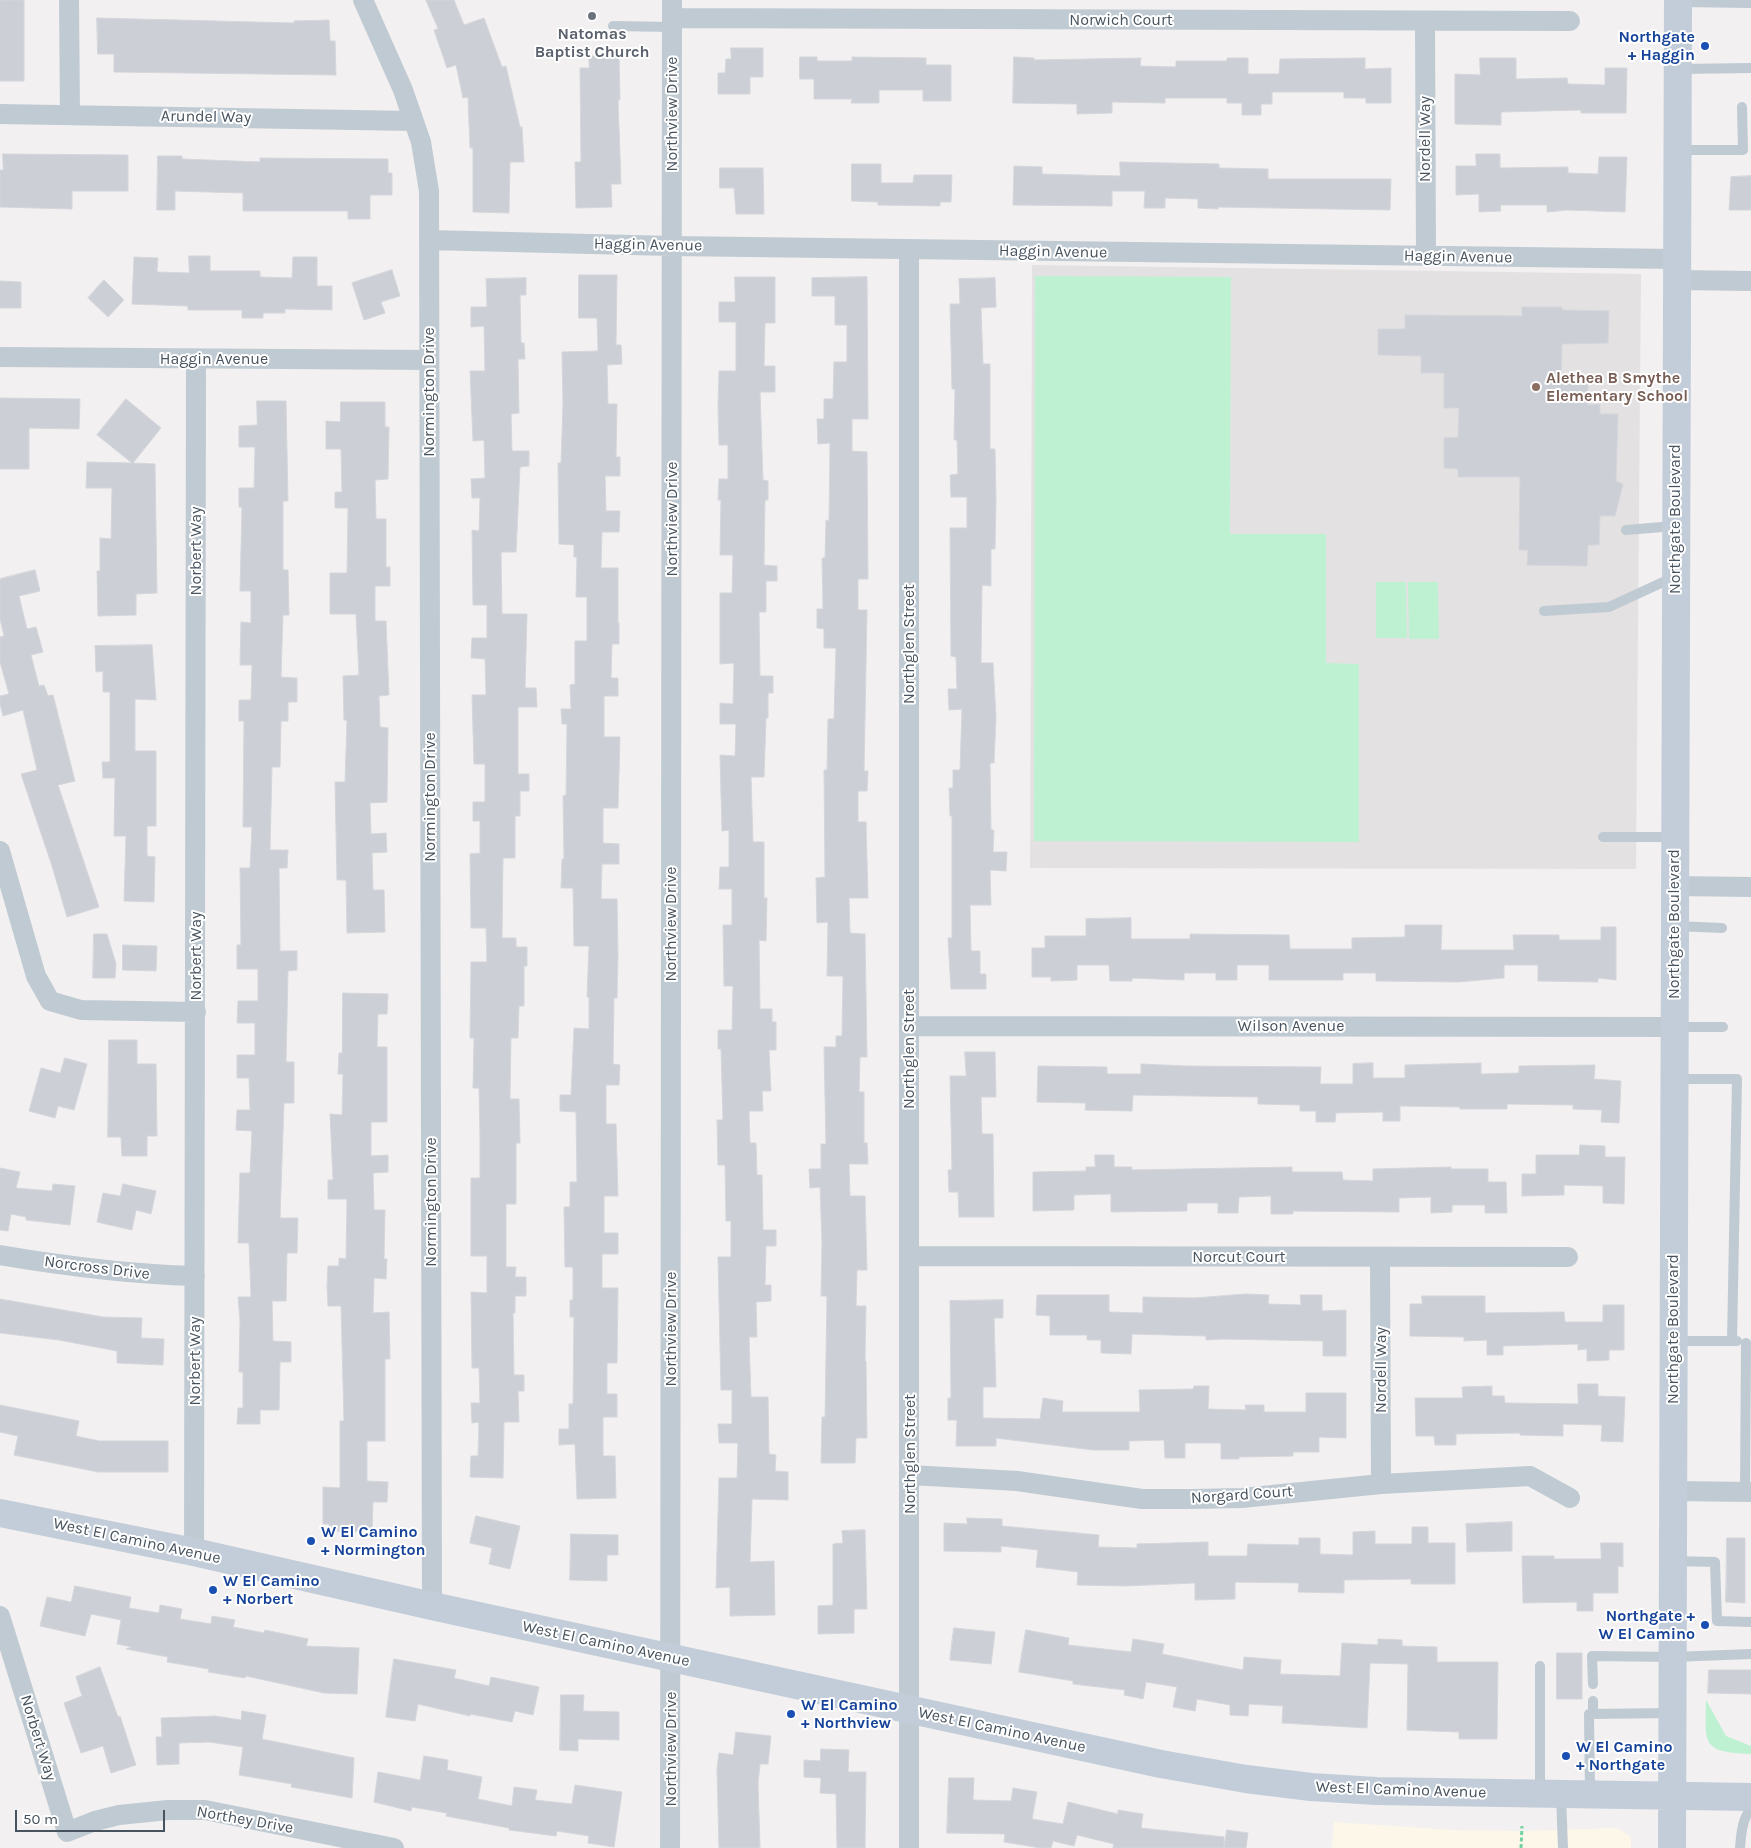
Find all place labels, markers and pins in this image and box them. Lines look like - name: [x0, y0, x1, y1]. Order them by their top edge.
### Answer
- marker: Natomas Baptist Church: [586, 10, 598, 22]
- place label: Natomas Baptist Church: [535, 24, 649, 62]
- place label: Northgate + Haggin: [1618, 27, 1695, 65]
- marker: Northgate + Haggin: [1699, 40, 1711, 52]
- place label: Alethea B Smythe Elementary School: [1546, 368, 1688, 406]
- marker: Alethea B Smythe Elementary School: [1530, 381, 1542, 393]
- place label: W El Camino + Normington: [321, 1522, 425, 1560]
- marker: W El Camino + Normington: [305, 1535, 317, 1547]
- place label: W El Camino + Norbert: [223, 1571, 319, 1609]
- marker: W El Camino + Norbert: [207, 1584, 219, 1596]
- place label: Northgate + W El Camino: [1599, 1606, 1695, 1644]
- marker: Northgate + W El Camino: [1699, 1619, 1711, 1631]
- place label: W El Camino + Northview: [801, 1695, 897, 1733]
- marker: W El Camino + Northview: [785, 1708, 797, 1720]
- place label: W El Camino + Northgate: [1576, 1737, 1672, 1775]
- marker: W El Camino + Northgate: [1560, 1750, 1572, 1762]

